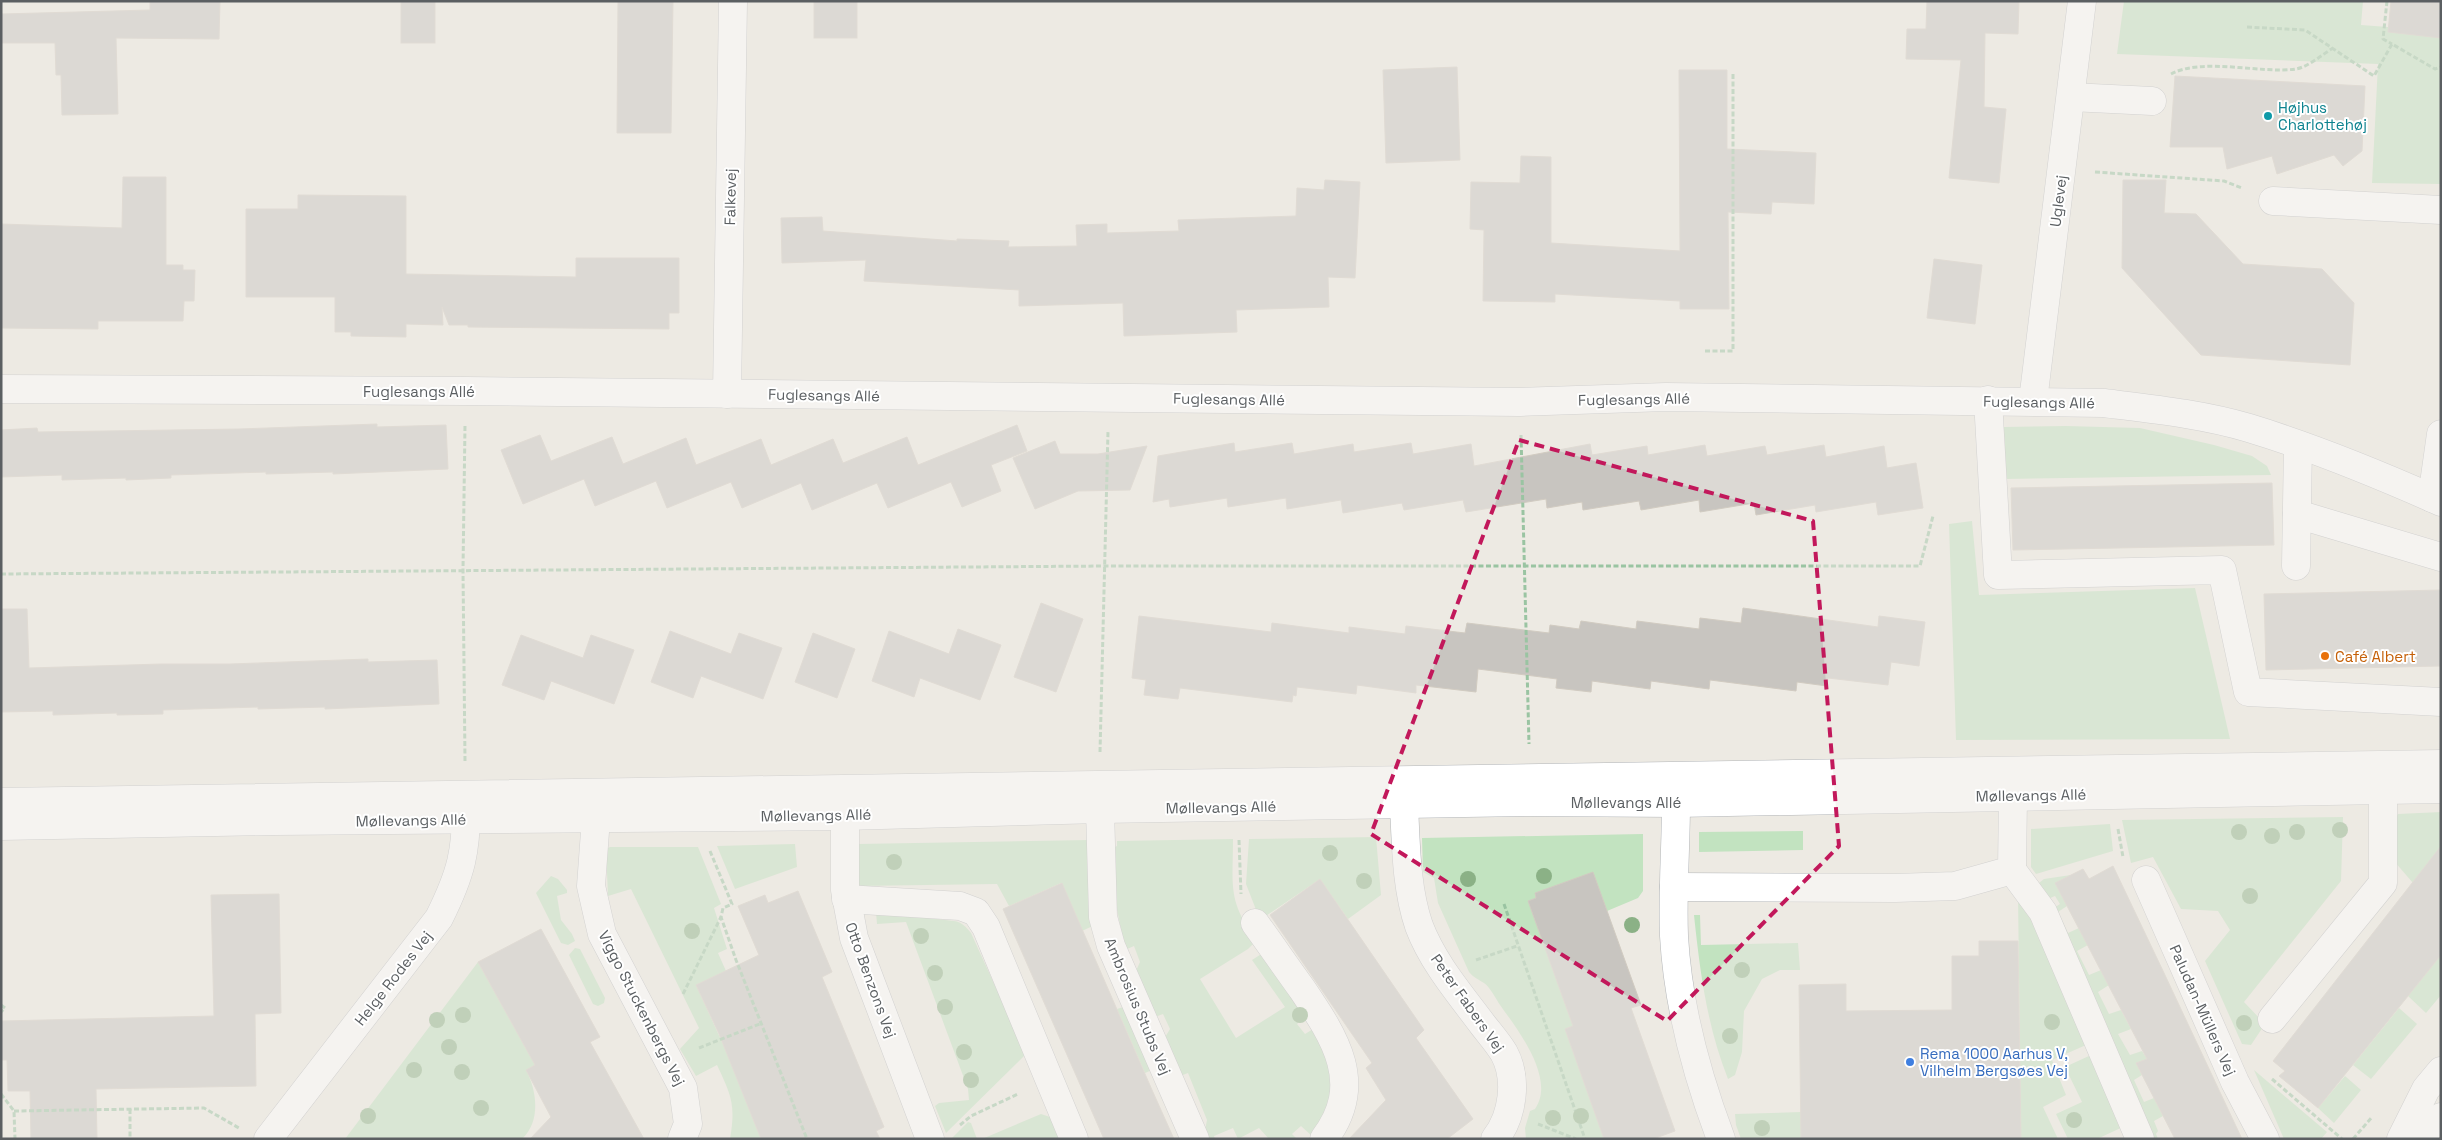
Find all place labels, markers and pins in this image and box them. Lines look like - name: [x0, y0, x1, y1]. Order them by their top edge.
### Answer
- place label: Højhus Charlottehøj: [2278, 98, 2367, 134]
- marker: Højhus Charlottehøj: [2262, 110, 2274, 122]
- place label: Café Albert: [2335, 647, 2416, 666]
- marker: Café Albert: [2319, 650, 2331, 662]
- place label: Rema 1000 Aarhus V, Vilhelm Bergsøes Vej: [1920, 1044, 2068, 1080]
- marker: Rema 1000 Aarhus V, Vilhelm Bergsøes Vej: [1904, 1056, 1916, 1068]

